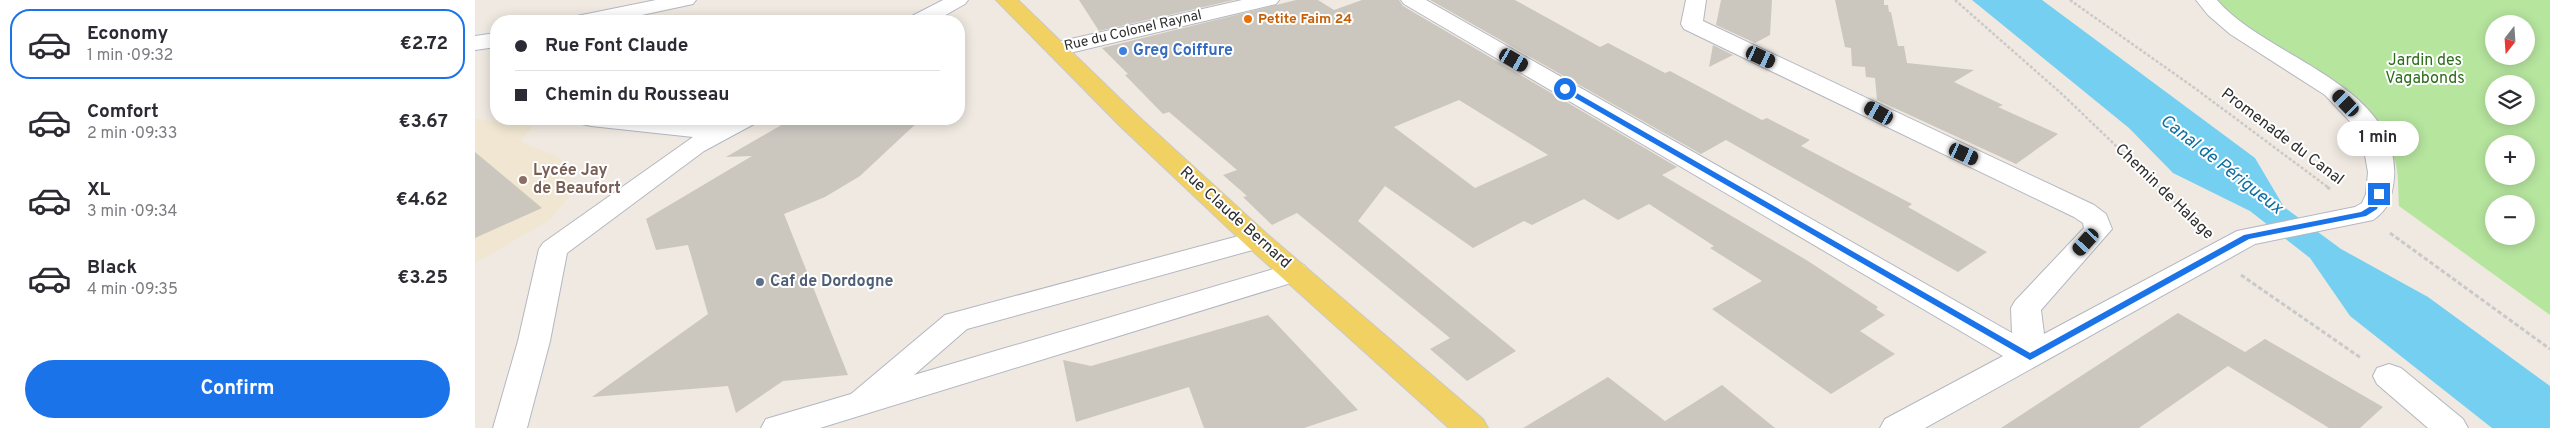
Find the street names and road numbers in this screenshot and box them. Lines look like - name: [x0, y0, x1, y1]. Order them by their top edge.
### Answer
- street label: Rue du Colonel Raynal: [1063, 7, 1203, 55]
- street label: Promenade du Canal: [2217, 84, 2347, 190]
- street label: Chemin de Halage: [2110, 140, 2218, 244]
- street label: Rue Claude Bernard: [1175, 163, 1295, 273]

